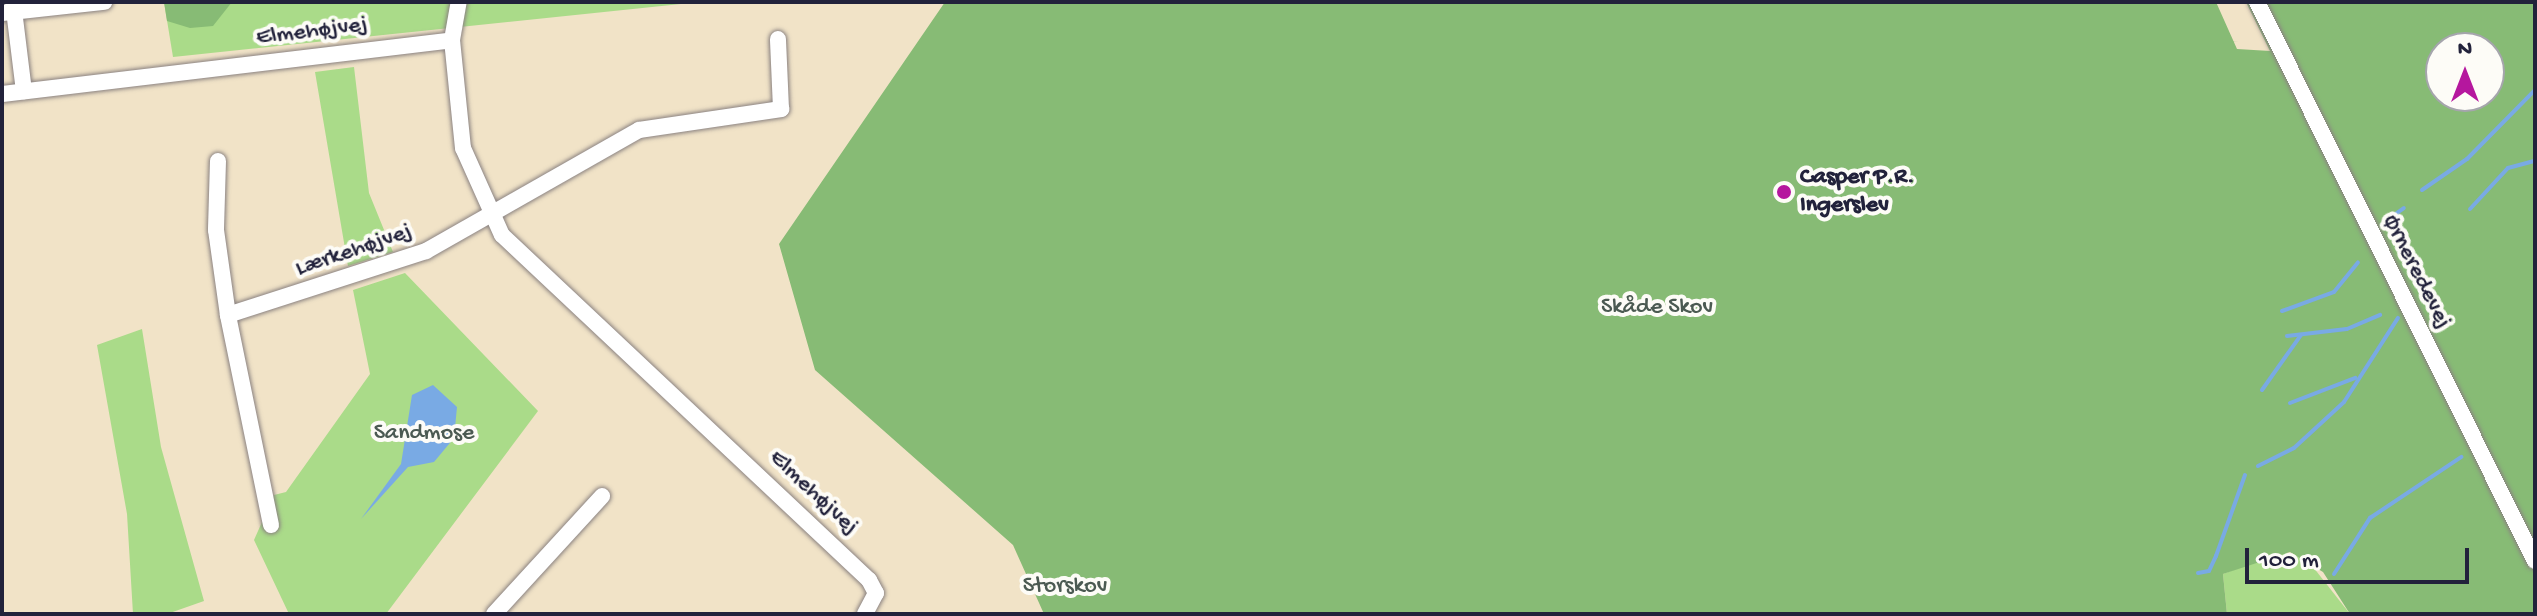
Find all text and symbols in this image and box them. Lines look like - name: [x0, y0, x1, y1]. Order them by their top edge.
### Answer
- street label: Elmehøjvej: [255, 11, 369, 53]
- north arrow: [2425, 32, 2505, 112]
- text: N: [2458, 37, 2472, 63]
- place label: Casper P.R. Ingerslev: [1800, 164, 1914, 220]
- marker: Casper P.R. Ingerslev: [1775, 183, 1793, 201]
- street label: Ørneredevej: [2375, 210, 2457, 334]
- street label: Lærkehøjvej: [292, 218, 416, 284]
- park label: Skåde Skov: [1601, 294, 1713, 322]
- park label: Sandmose: [374, 420, 474, 448]
- street label: Elmehøjvej: [762, 444, 864, 542]
- scale bar: [2249, 532, 2473, 582]
- text: 100 m: [2259, 547, 2319, 576]
- park label: Storskov: [1023, 573, 1107, 601]

